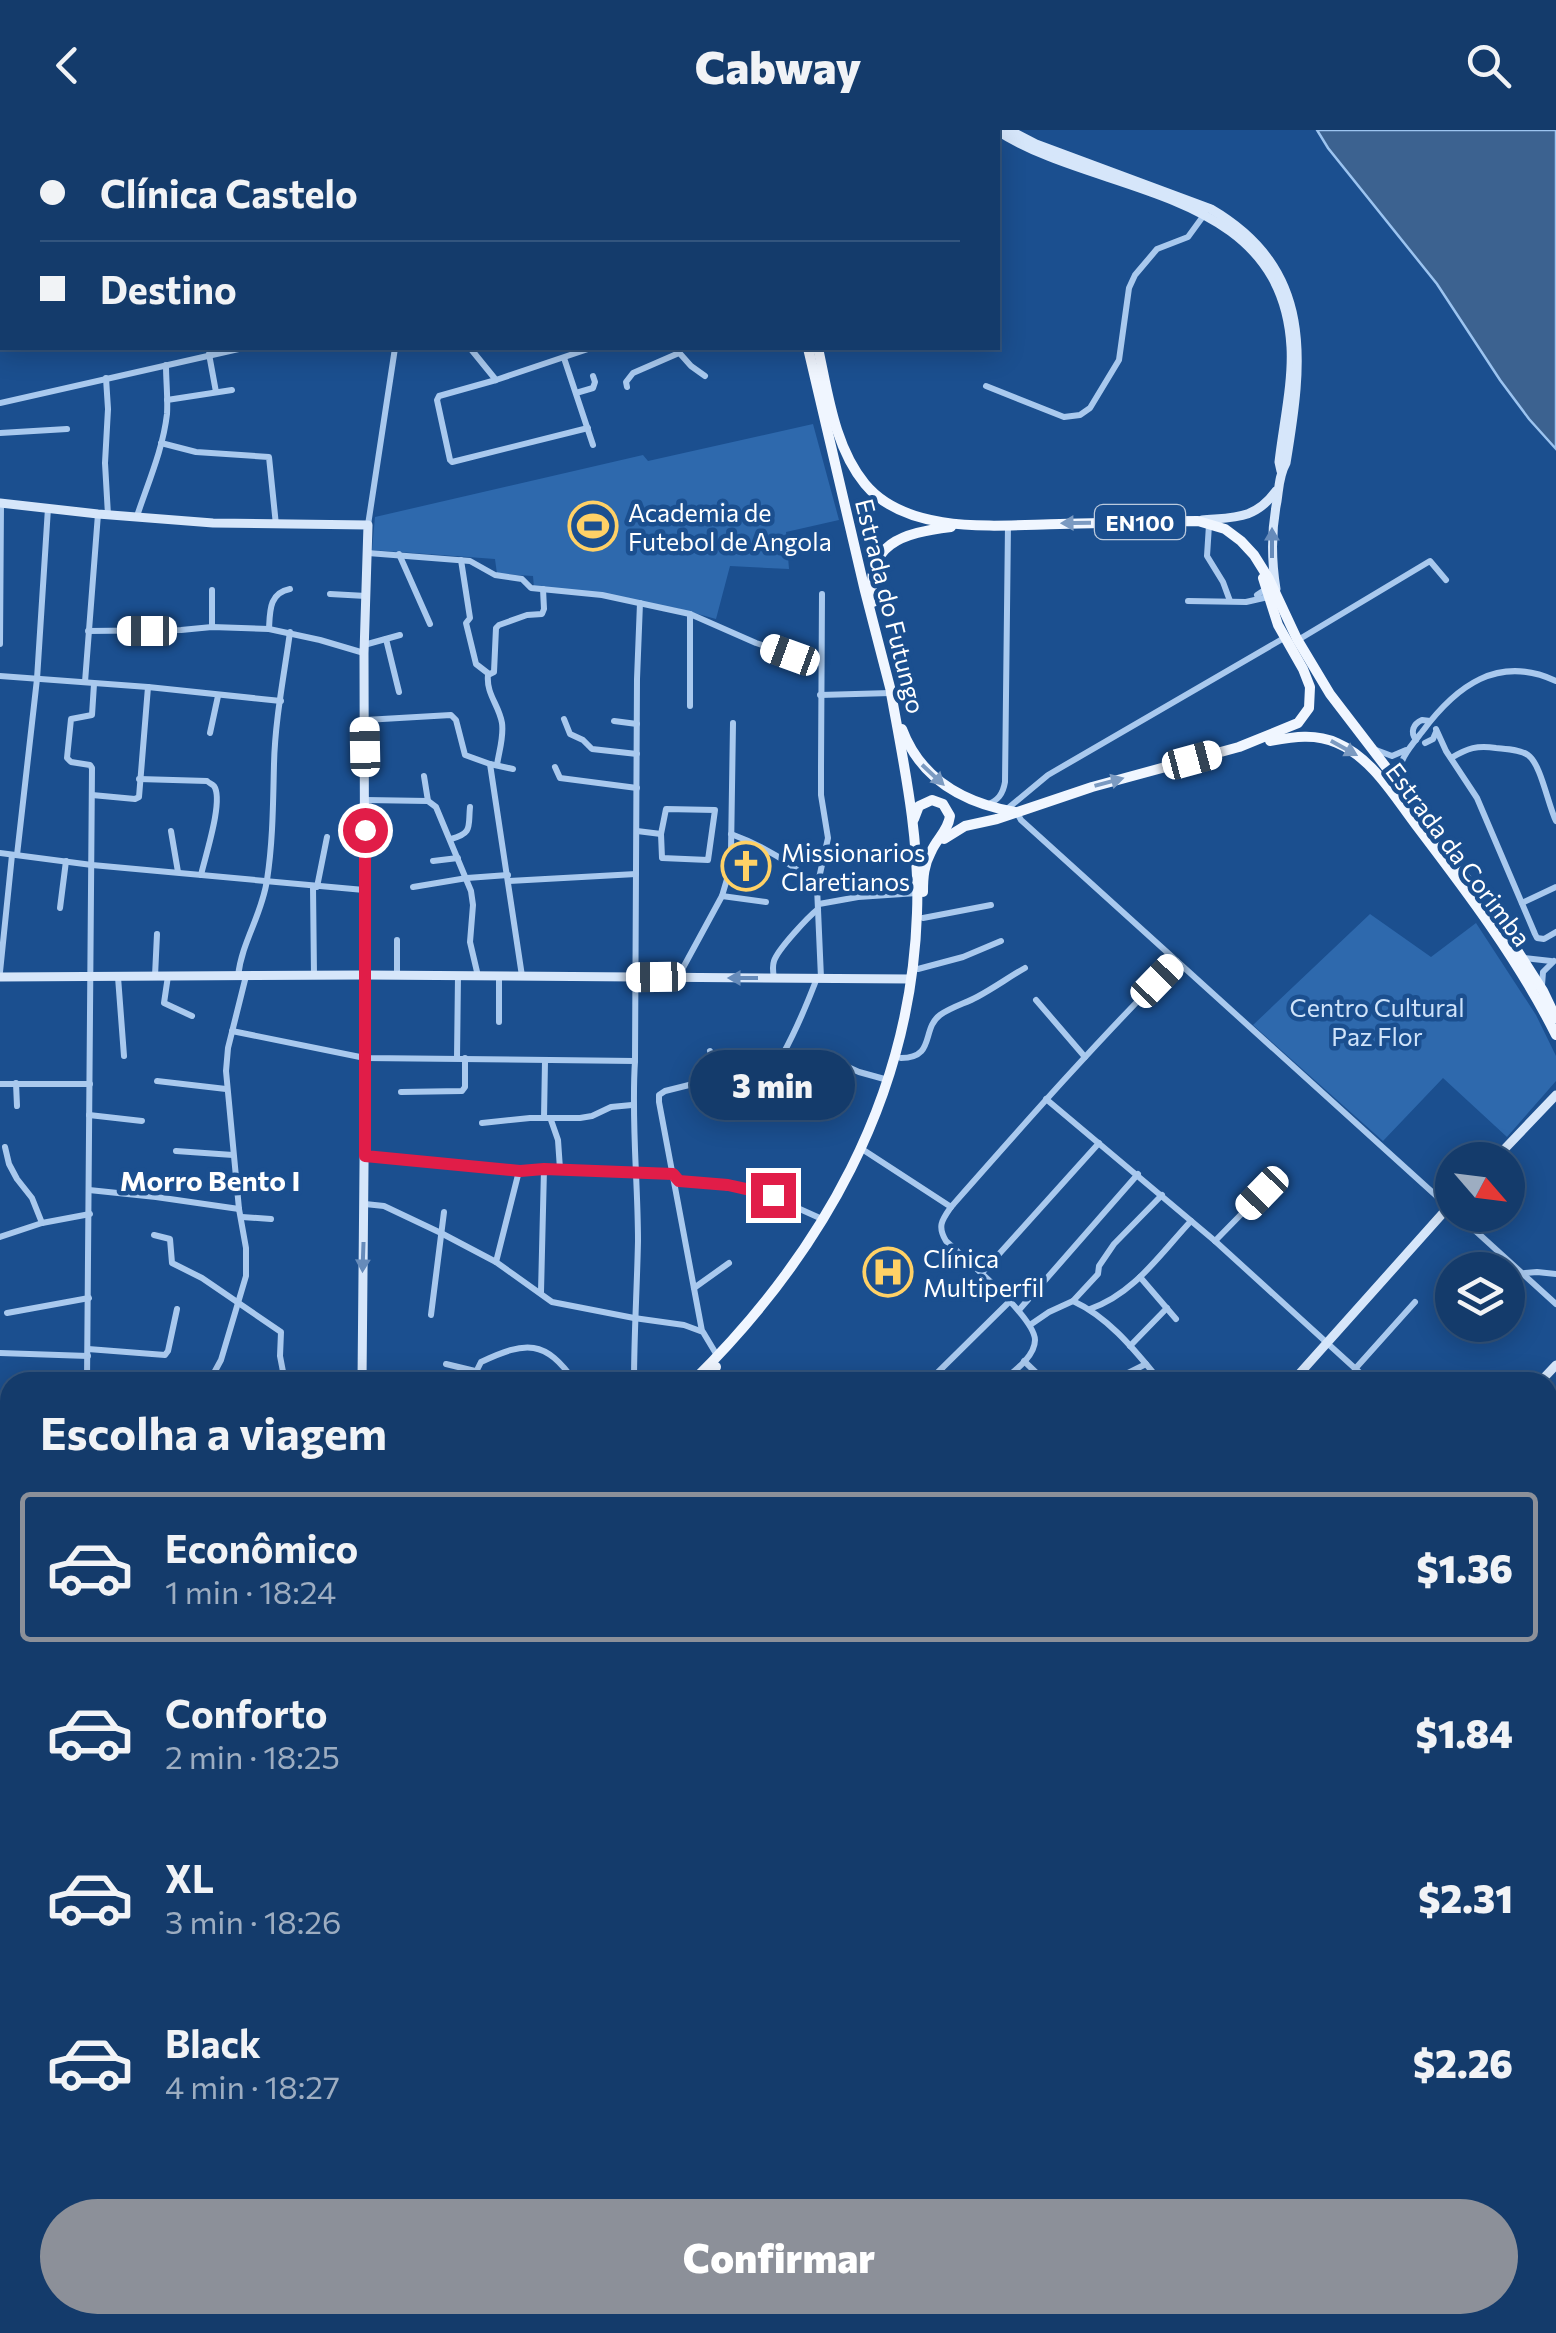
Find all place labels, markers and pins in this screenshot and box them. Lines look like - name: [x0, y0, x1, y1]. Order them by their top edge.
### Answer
- place label: Academia de Futebol de Angola: [628, 497, 832, 556]
- sports icon: Academia de Futebol de Angola: [567, 500, 619, 552]
- place label: Missionarios Claretianos: [781, 837, 925, 896]
- church icon: Missionarios Claretianos: [720, 840, 772, 892]
- place label: Clínica Multiperfil: [923, 1243, 1044, 1302]
- hospital icon: Clínica Multiperfil: [862, 1246, 914, 1298]

